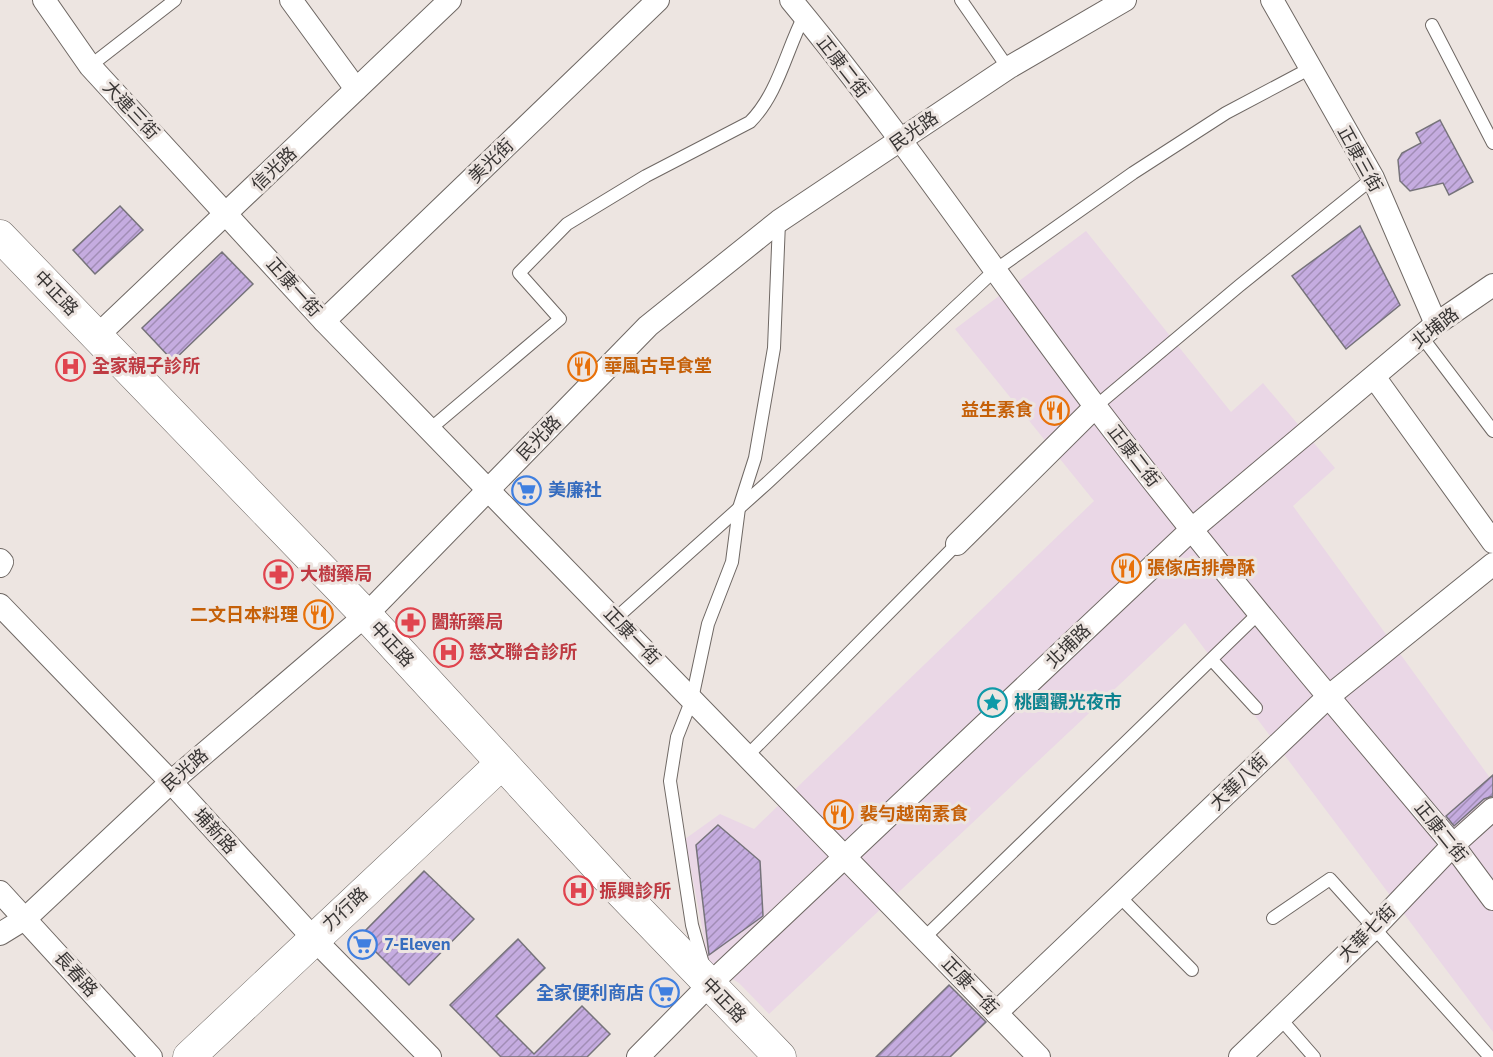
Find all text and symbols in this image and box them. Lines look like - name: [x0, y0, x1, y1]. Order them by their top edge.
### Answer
- street label: 正康二街: [812, 31, 875, 102]
- street label: 大連三街: [98, 75, 164, 144]
- street label: 民光路: [885, 106, 942, 155]
- street label: 正康三街: [1333, 122, 1388, 196]
- street label: 美光街: [463, 134, 518, 188]
- street label: 信光路: [246, 142, 301, 196]
- street label: 正康一街: [262, 252, 327, 321]
- street label: 中正路: [29, 265, 83, 320]
- street label: 北埔路: [1406, 302, 1463, 353]
- hospital icon: 全家親子診所: [55, 350, 87, 382]
- restaurant icon: 華風古早食堂: [567, 350, 599, 382]
- place label: 全家親子診所: [92, 354, 200, 377]
- place label: 華風古早食堂: [604, 354, 712, 377]
- restaurant icon: 益生素食: [1038, 394, 1070, 426]
- place label: 益生素食: [961, 398, 1033, 421]
- street label: 民光路: [512, 410, 566, 465]
- street label: 正康二街: [1103, 420, 1166, 491]
- supermarket icon: 美廉社: [511, 474, 543, 506]
- place label: 美廉社: [548, 478, 602, 501]
- restaurant icon: 張傢店排骨酥: [1110, 552, 1142, 584]
- place label: 張傢店排骨酥: [1147, 556, 1255, 579]
- pharmacy icon: 大樹藥局: [263, 558, 295, 590]
- place label: 大樹藥局: [300, 562, 372, 585]
- restaurant icon: 二文日本料理: [303, 599, 335, 631]
- street label: 正康一街: [599, 602, 666, 670]
- place label: 二文日本料理: [190, 603, 298, 626]
- pharmacy icon: 闔新藥局: [394, 606, 426, 638]
- place label: 闔新藥局: [431, 610, 503, 633]
- street label: 中正路: [366, 616, 419, 671]
- street label: 北埔路: [1040, 619, 1095, 673]
- hospital icon: 慈文聯合診所: [432, 636, 464, 668]
- place label: 慈文聯合診所: [469, 640, 577, 663]
- place icon: 桃園觀光夜市: [977, 686, 1009, 718]
- place label: 桃園觀光夜市: [1014, 690, 1122, 713]
- street label: 民光路: [157, 743, 213, 796]
- street label: 大華八街: [1205, 748, 1273, 815]
- street label: 正康二街: [1410, 796, 1473, 867]
- restaurant icon: 裴勻越南素食: [823, 798, 855, 830]
- place label: 裴勻越南素食: [860, 802, 968, 825]
- street label: 埔新路: [189, 803, 242, 858]
- hospital icon: 振興診所: [562, 875, 594, 907]
- place label: 振興診所: [599, 879, 671, 902]
- street label: 力行路: [317, 882, 372, 935]
- street label: 大華七街: [1333, 899, 1400, 966]
- supermarket icon: 7-Eleven: [347, 928, 379, 960]
- place label: 7-Eleven: [384, 932, 451, 955]
- street label: 長春路: [50, 946, 103, 1001]
- street label: 正康一街: [937, 952, 1004, 1020]
- street label: 中正路: [697, 972, 751, 1027]
- supermarket icon: 全家便利商店: [649, 977, 681, 1009]
- place label: 全家便利商店: [536, 981, 644, 1004]

